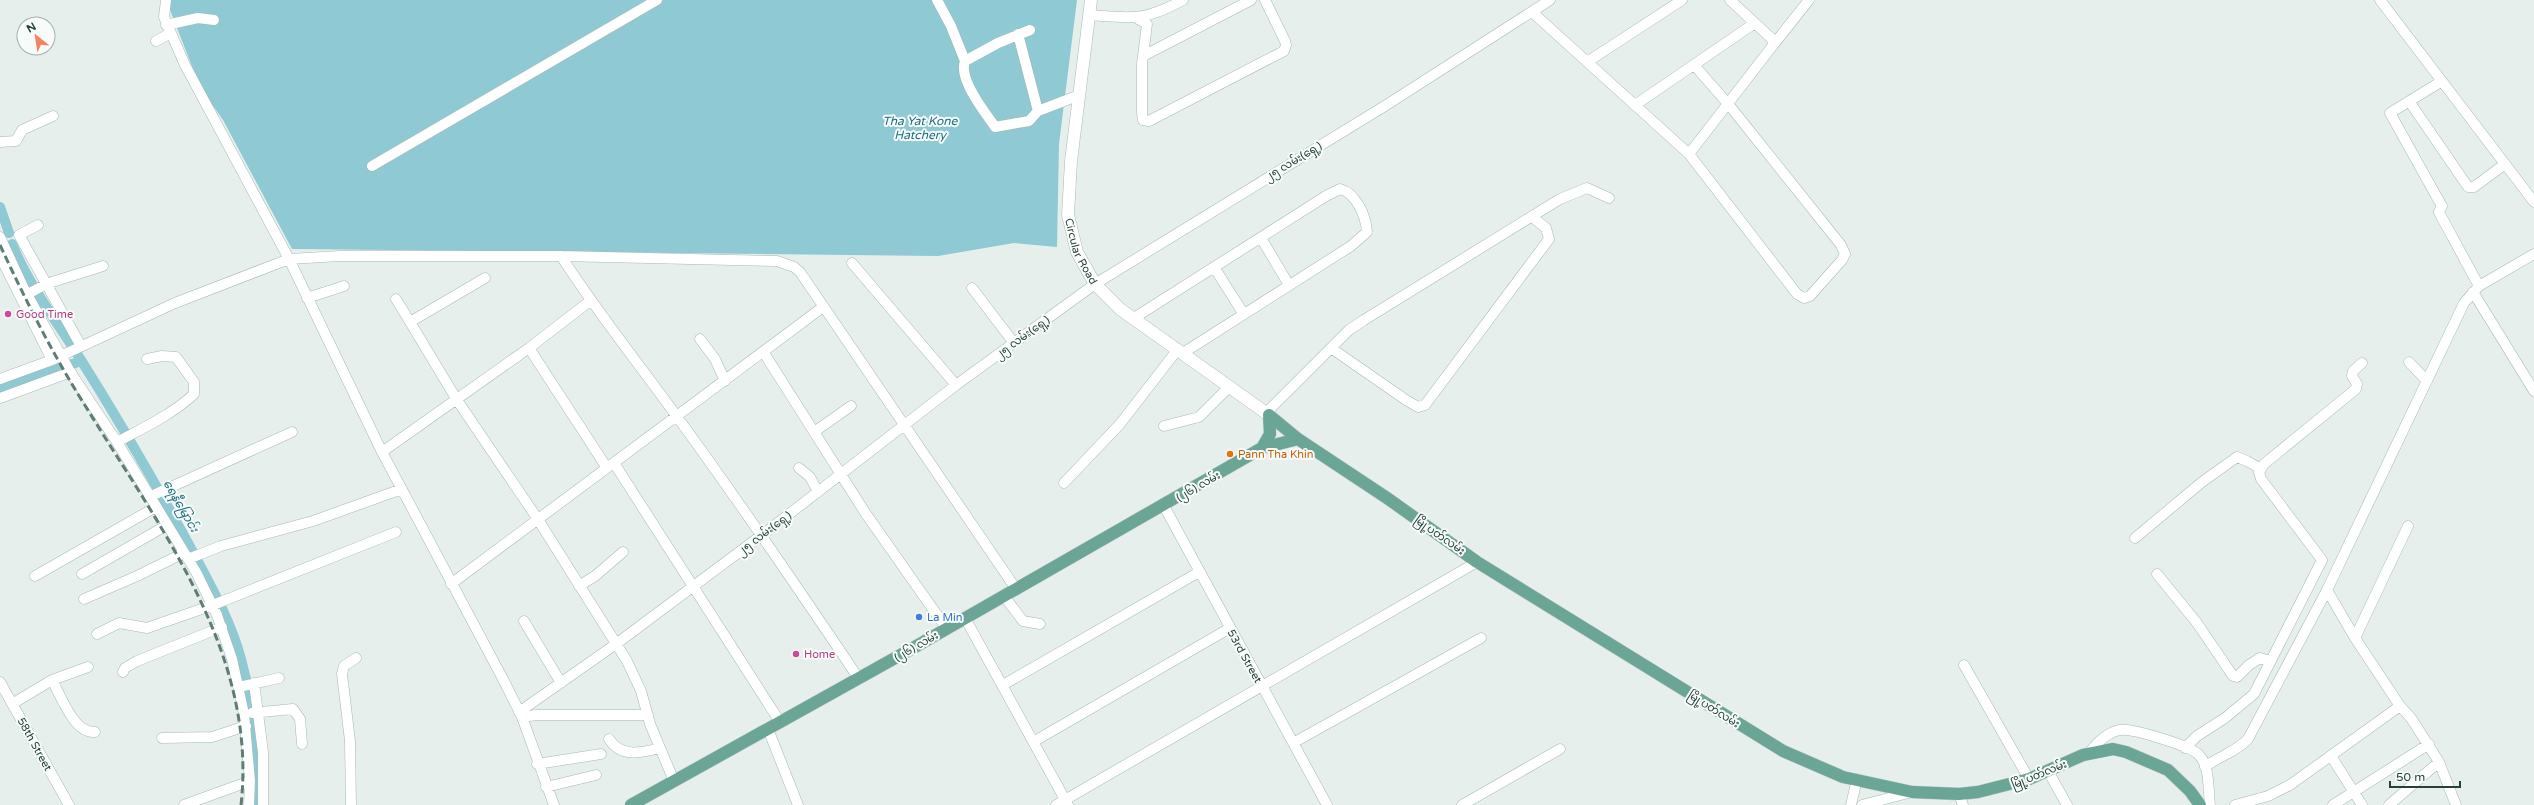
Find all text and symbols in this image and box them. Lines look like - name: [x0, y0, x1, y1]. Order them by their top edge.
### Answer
- north arrow: [16, 16, 56, 56]
- text: N: [24, 20, 38, 36]
- water label: Tha Yat Kone Hatchery: [883, 114, 959, 142]
- street label: ၂၅ လမ်း(ရှေ့): [1262, 138, 1325, 185]
- street label: Circular Road: [1062, 217, 1100, 287]
- place label: Good Time: [16, 308, 73, 321]
- marker: Good Time: [3, 309, 13, 319]
- street label: ၂၅ လမ်း(ရှေ့): [992, 312, 1053, 363]
- place label: Pann Tha Khin: [1238, 448, 1313, 461]
- marker: Pann Tha Khin: [1225, 449, 1235, 459]
- street label: (၂၆) လမ်း: [1173, 468, 1224, 506]
- water label: ရေနီမြောင်း: [158, 476, 204, 537]
- street label: ၂၅ လမ်း(ရှေ့): [734, 508, 795, 560]
- street label: မြို့ပတ်လမ်း: [1411, 512, 1468, 559]
- place label: La Min: [927, 611, 962, 624]
- marker: La Min: [914, 612, 924, 622]
- street label: 53rd Street: [1225, 627, 1265, 685]
- street label: (၂၆) လမ်း: [891, 628, 942, 666]
- place label: Home: [804, 648, 835, 661]
- marker: Home: [791, 649, 801, 659]
- street label: မြို့ပတ်လမ်း: [1684, 688, 1743, 732]
- street label: 58th Street: [15, 715, 55, 773]
- street label: မြို့ပတ်လမ်း: [2009, 756, 2070, 793]
- scale bar: [2390, 763, 2460, 789]
- text: 50 m: [2396, 770, 2425, 784]

